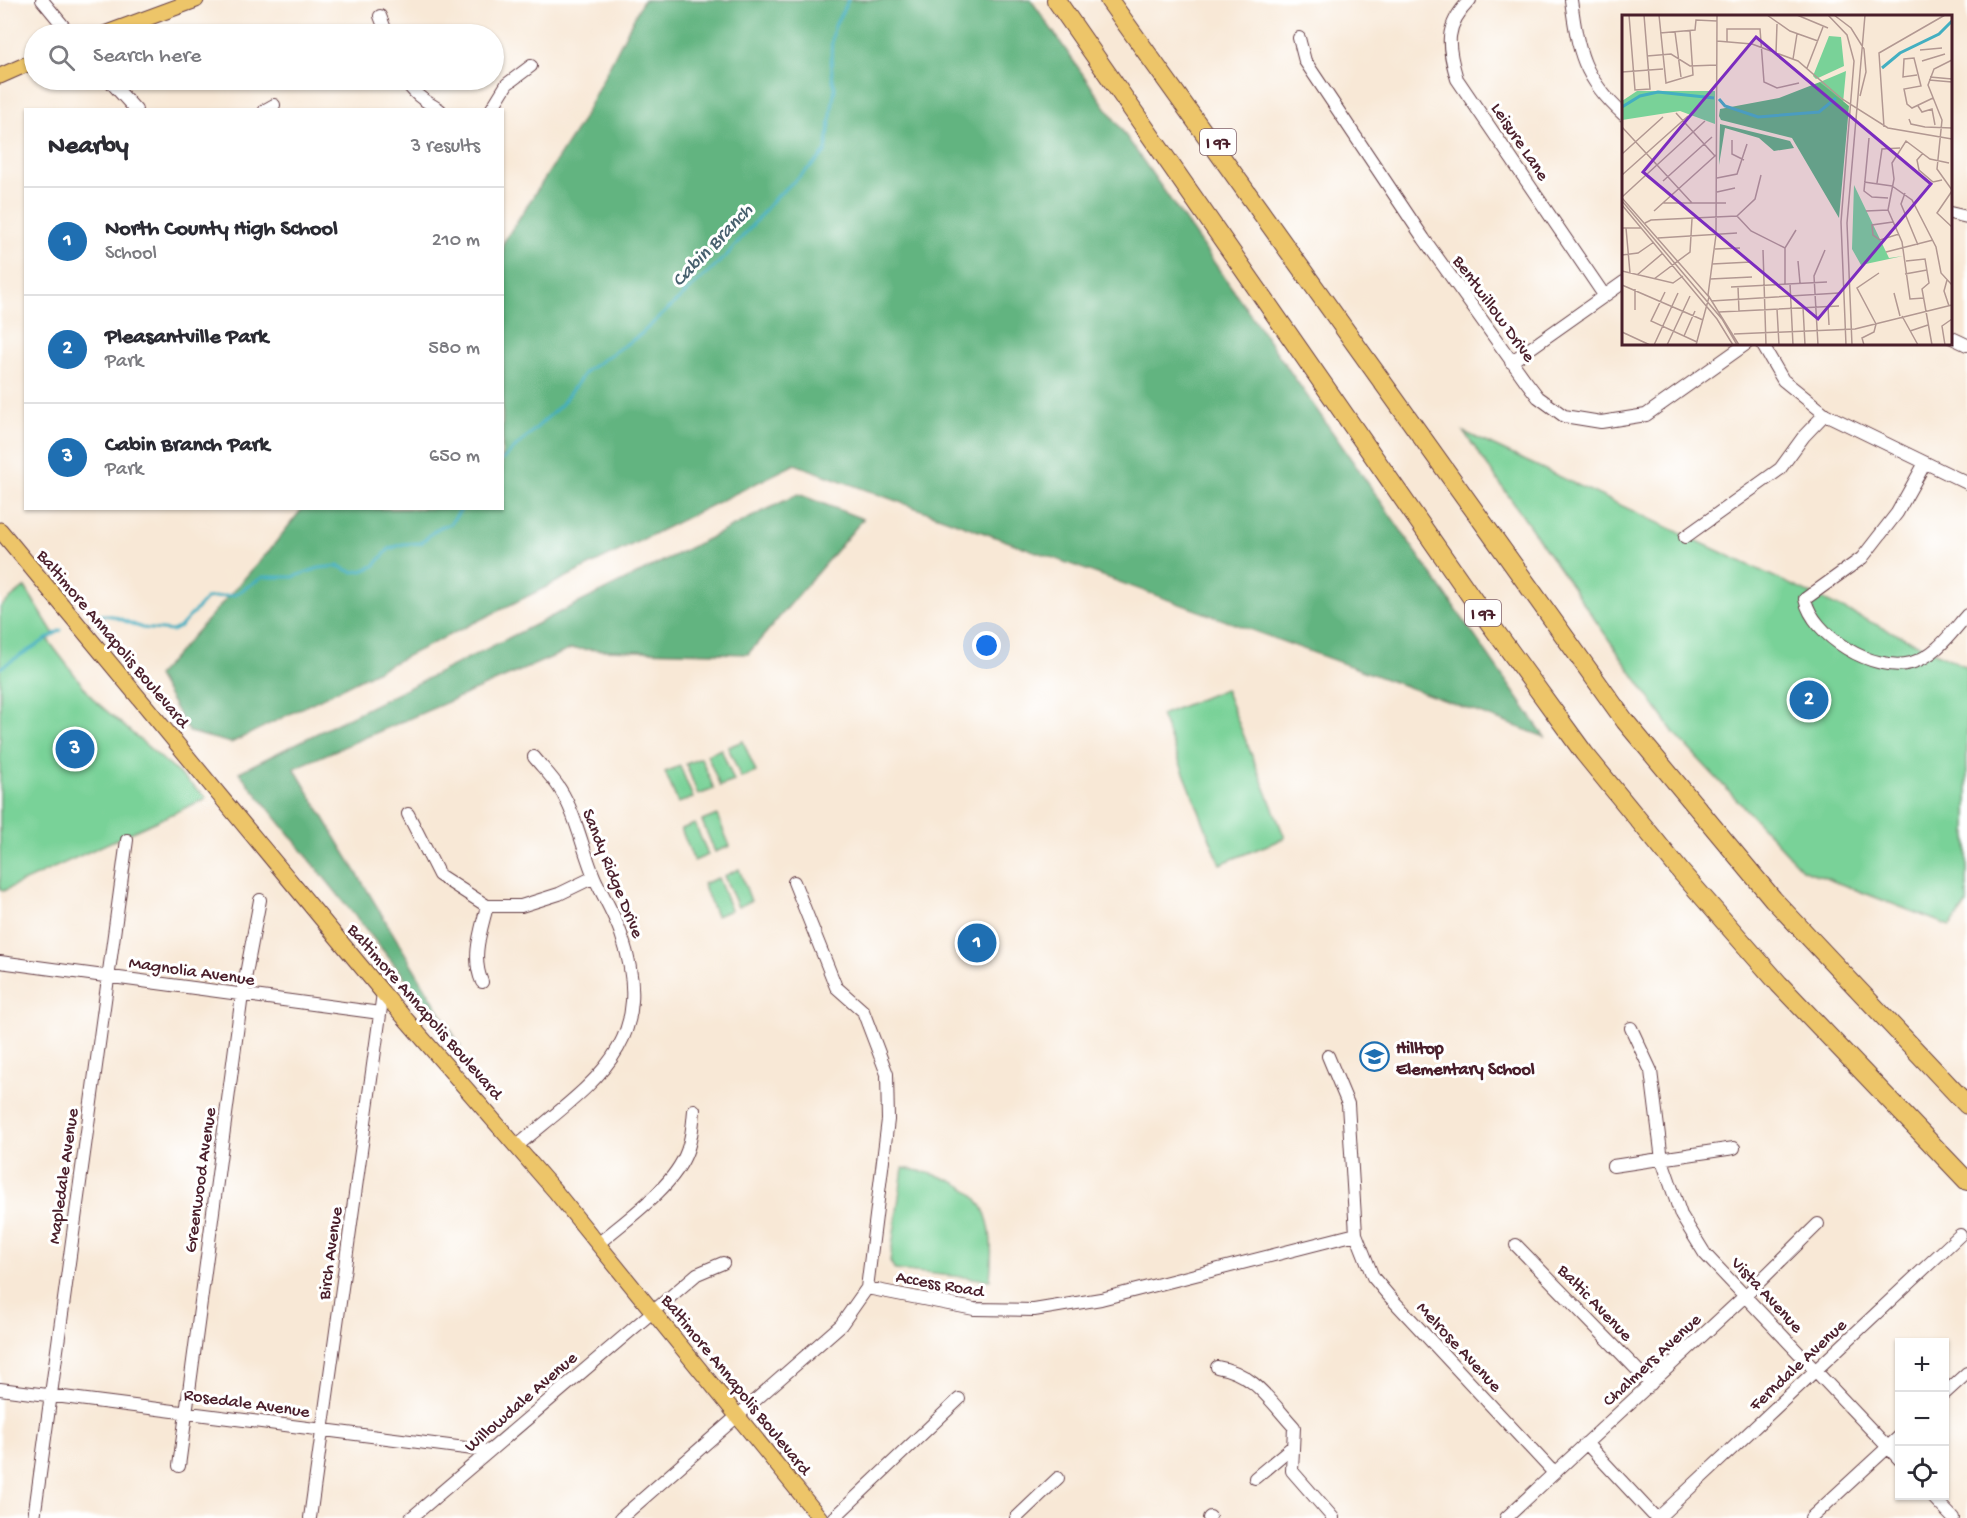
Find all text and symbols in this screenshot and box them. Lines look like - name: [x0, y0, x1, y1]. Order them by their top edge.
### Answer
- inset map: [1622, 15, 1952, 345]
- search box: [24, 24, 504, 90]
- icon: search: [45, 41, 78, 74]
- text: Search here: [93, 44, 201, 70]
- street label: Leisure Lane: [1485, 100, 1553, 186]
- road number: I 97: [1200, 129, 1236, 155]
- text: Nearby: [48, 132, 129, 163]
- text: 3 results: [411, 136, 480, 159]
- water label: Cabin Branch: [668, 200, 759, 293]
- text: North County High School: [105, 217, 338, 243]
- text: 1: [63, 230, 72, 253]
- text: 210 m: [432, 230, 480, 253]
- text: School: [105, 243, 157, 266]
- street label: Bentwillow Drive: [1447, 251, 1539, 368]
- text: Pleasantville Park: [105, 325, 268, 351]
- text: 2: [63, 338, 72, 361]
- text: 580 m: [428, 338, 480, 361]
- text: Park: [105, 351, 143, 374]
- text: Cabin Branch Park: [105, 433, 269, 459]
- text: 3: [62, 446, 73, 469]
- text: 650 m: [429, 446, 480, 469]
- text: Park: [105, 459, 143, 482]
- street label: Baltimore Annapolis Boulevard: [31, 545, 194, 734]
- road number: I 97: [1465, 600, 1501, 626]
- your location: [972, 631, 1001, 660]
- pin: 2: [1790, 678, 1828, 722]
- pin: 3: [56, 726, 94, 771]
- street label: Sandy Ridge Drive: [576, 806, 647, 942]
- street label: Baltimore Annapolis Boulevard: [341, 920, 507, 1106]
- pin: 1: [958, 920, 996, 966]
- street label: Magnolia Avenue: [127, 953, 257, 992]
- place label: Hilltop Elementary School: [1396, 1039, 1535, 1081]
- school or university icon: Hilltop Elementary School: [1359, 1041, 1391, 1073]
- street label: Mapledale Avenue: [45, 1106, 84, 1246]
- street label: Greenwood Avenue: [181, 1106, 222, 1254]
- street label: Birch Avenue: [314, 1205, 348, 1302]
- street label: Vista Avenue: [1725, 1253, 1807, 1339]
- street label: Baltic Avenue: [1552, 1260, 1637, 1347]
- street label: Access Road: [894, 1267, 987, 1304]
- street label: Baltimore Annapolis Boulevard: [655, 1290, 815, 1481]
- street label: Melrose Avenue: [1411, 1298, 1506, 1398]
- street label: Chalmers Avenue: [1599, 1309, 1707, 1412]
- street label: Ferndale Avenue: [1745, 1315, 1852, 1417]
- map controls: [1895, 1338, 1949, 1500]
- button: +: [1895, 1338, 1949, 1392]
- street label: Willowdale Avenue: [461, 1348, 583, 1458]
- street label: Rosedale Avenue: [182, 1385, 312, 1424]
- button: −: [1895, 1392, 1949, 1446]
- button: locate: [1895, 1446, 1949, 1500]

